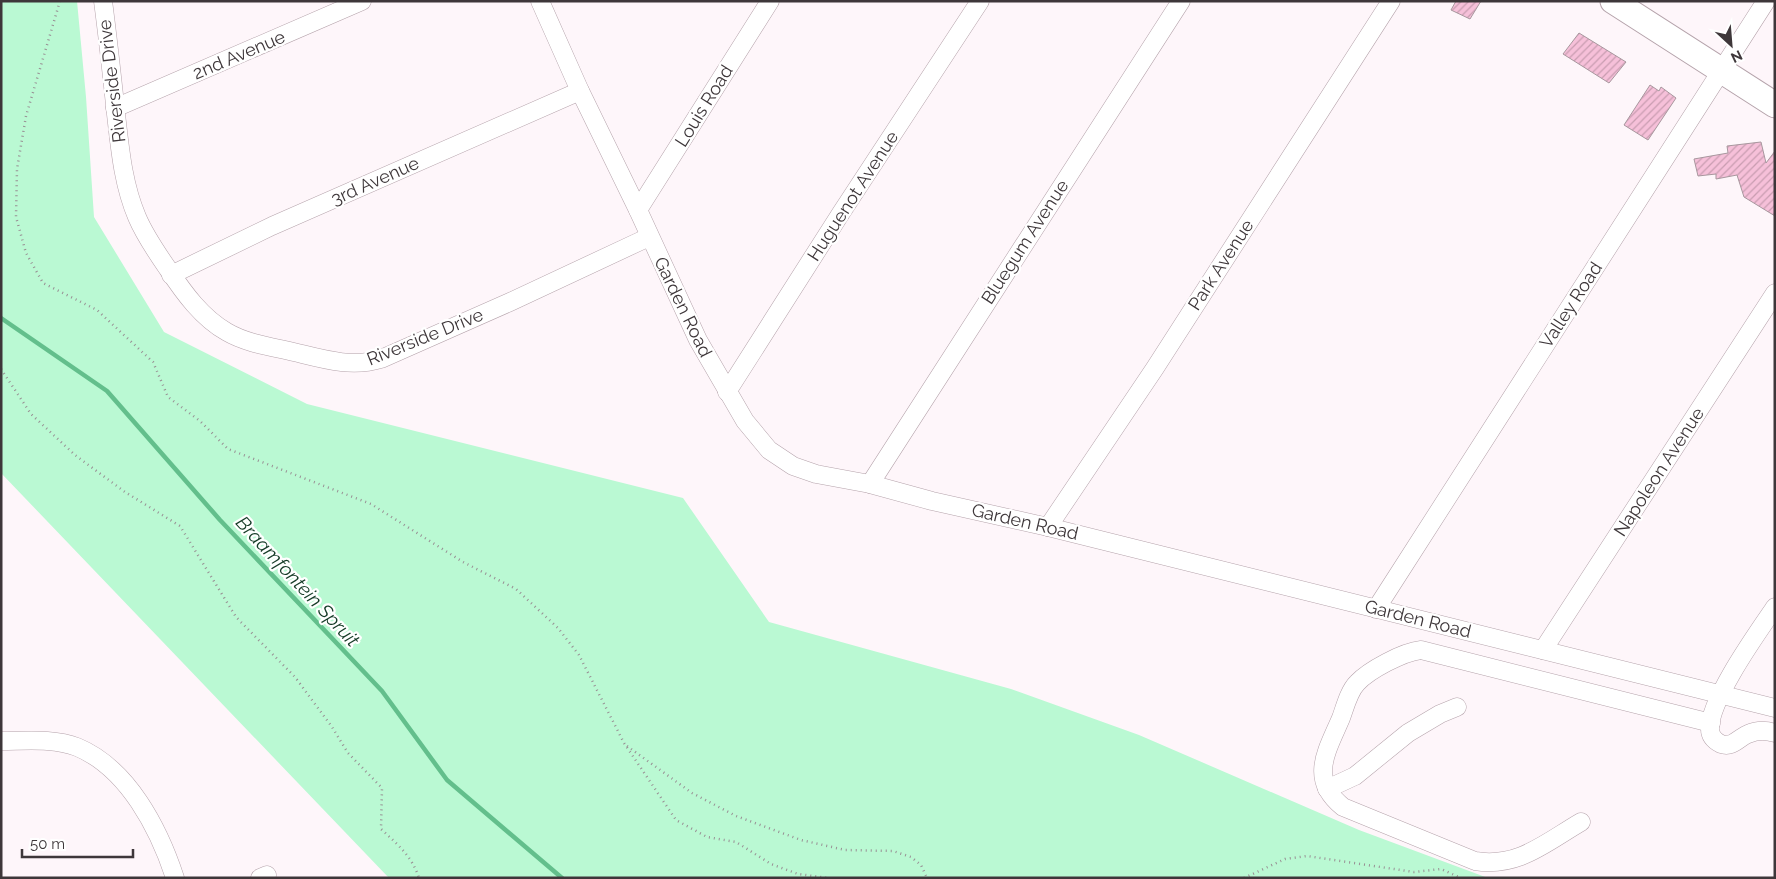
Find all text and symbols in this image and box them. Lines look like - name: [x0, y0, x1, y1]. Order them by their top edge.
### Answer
- street label: Riverside Drive: [93, 18, 129, 144]
- north arrow: [1706, 20, 1756, 70]
- street label: 2nd Avenue: [189, 26, 289, 83]
- text: N: [1728, 47, 1745, 66]
- street label: Louis Road: [670, 61, 737, 150]
- street label: Huguenot Avenue: [803, 126, 903, 265]
- street label: 3rd Avenue: [328, 152, 422, 209]
- street label: Bluegum Avenue: [977, 175, 1073, 308]
- street label: Park Avenue: [1183, 215, 1258, 314]
- street label: Garden Road: [650, 253, 717, 360]
- street label: Valley Road: [1535, 258, 1606, 352]
- street label: Riverside Drive: [364, 303, 486, 369]
- street label: Napoleon Avenue: [1609, 403, 1708, 540]
- street label: Garden Road: [970, 499, 1080, 544]
- water label: Braamfontein Spruit: [232, 511, 365, 651]
- street label: Garden Road: [1363, 595, 1473, 642]
- scale bar: [22, 826, 134, 858]
- text: 50 m: [30, 835, 65, 853]

